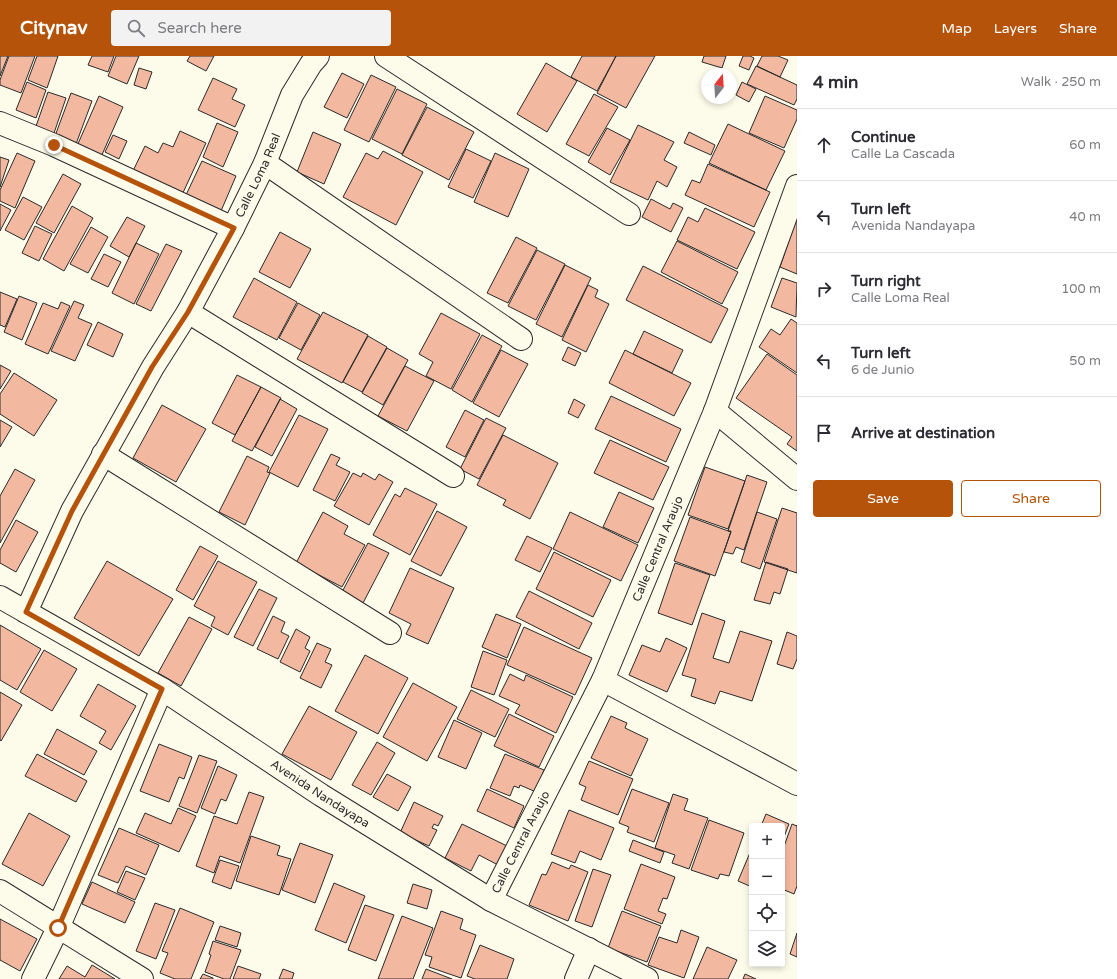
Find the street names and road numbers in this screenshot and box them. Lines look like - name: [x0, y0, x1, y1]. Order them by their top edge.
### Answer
- street label: Calle Loma Real: [232, 131, 283, 220]
- street label: Calle Central Araujo: [629, 494, 686, 604]
- street label: Avenida Nandayapa: [268, 757, 372, 830]
- street label: Calle Central Araujo: [489, 789, 552, 896]

